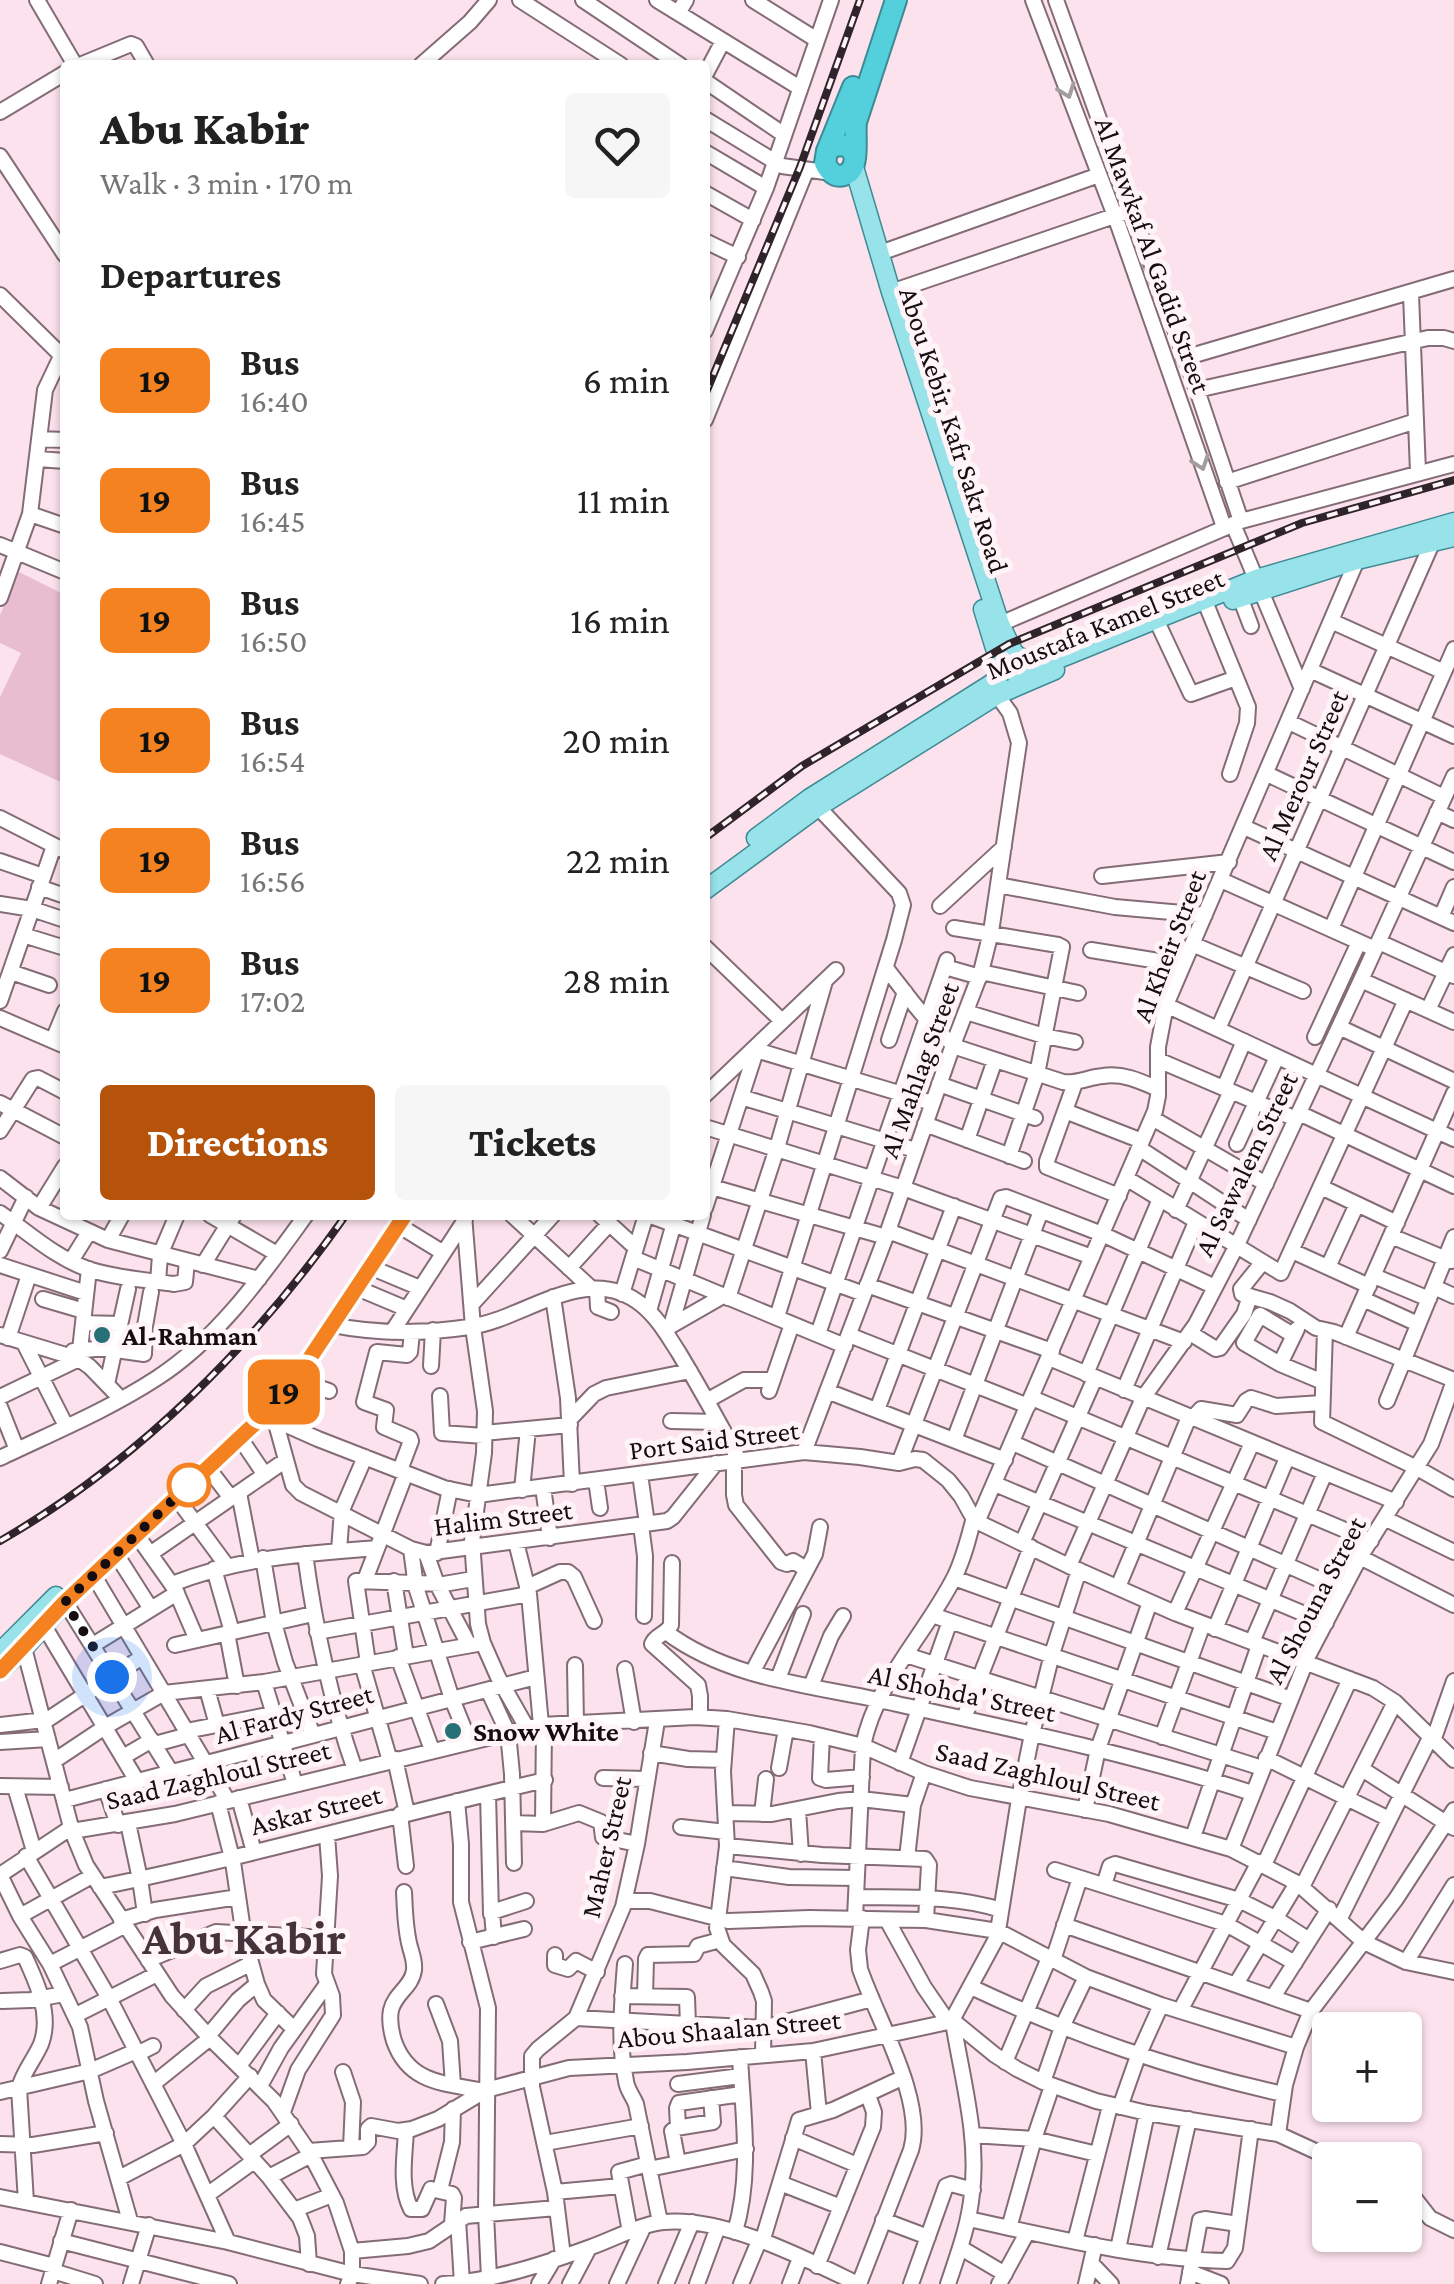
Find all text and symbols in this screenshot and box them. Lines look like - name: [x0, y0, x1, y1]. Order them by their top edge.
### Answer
- one-way arrow: [1055, 82, 1076, 99]
- button: heart: [565, 93, 670, 198]
- text: Abu Kabir: [100, 101, 309, 154]
- street label: Al Mawkaf Al Gadid Street: [1089, 113, 1218, 398]
- text: Walk · 3 min · 170 m: [100, 165, 353, 201]
- text: Departures: [100, 254, 281, 296]
- street label: Abou Kebir, Kafr Sakr Road: [893, 283, 1015, 577]
- text: Bus: [240, 341, 299, 383]
- text: 6 min: [583, 359, 670, 401]
- text: 19: [139, 361, 171, 400]
- text: 16:40: [240, 383, 309, 419]
- one-way arrow: [1190, 453, 1210, 470]
- text: Bus: [240, 461, 299, 503]
- text: 11 min: [577, 479, 670, 521]
- text: 19: [139, 481, 171, 520]
- text: 16:45: [240, 503, 305, 539]
- street label: Moustafa Kamel Street: [982, 562, 1229, 686]
- text: Bus: [240, 581, 299, 623]
- text: 16 min: [570, 599, 670, 641]
- text: 19: [139, 601, 171, 640]
- text: 16:50: [240, 623, 307, 659]
- street label: Al Merour Street: [1252, 684, 1355, 865]
- text: Bus: [240, 701, 299, 743]
- text: 20 min: [562, 719, 670, 761]
- text: 19: [139, 721, 171, 760]
- text: 16:54: [240, 743, 306, 779]
- text: Bus: [240, 821, 299, 863]
- text: 22 min: [566, 839, 670, 881]
- text: 19: [139, 841, 171, 880]
- text: 16:56: [240, 863, 306, 899]
- street label: Al Kheir Street: [1126, 865, 1212, 1026]
- text: Bus: [240, 941, 299, 983]
- text: 28 min: [563, 959, 670, 1001]
- text: 19: [139, 961, 171, 1000]
- street label: Al Mahlag Street: [873, 977, 965, 1162]
- text: 17:02: [240, 983, 305, 1019]
- street label: Al Sawalem Street: [1188, 1066, 1304, 1261]
- button: Directions: [100, 1085, 375, 1200]
- button: Tickets: [395, 1085, 670, 1200]
- place label: Al-Rahman: [121, 1320, 257, 1351]
- marker: Al-Rahman: [91, 1324, 113, 1346]
- line badge: 19: [239, 1360, 329, 1424]
- text: 19: [268, 1373, 300, 1412]
- street label: Port Said Street: [627, 1414, 801, 1466]
- unlabelled marker: [168, 1464, 210, 1506]
- street label: Halim Street: [432, 1494, 575, 1542]
- street label: Al Shouna Street: [1258, 1511, 1372, 1689]
- your location: [87, 1652, 137, 1702]
- street label: Al Shohda' Street: [866, 1658, 1059, 1728]
- street label: Al Fardy Street: [211, 1678, 377, 1750]
- place label: Snow White: [473, 1716, 619, 1747]
- marker: Snow White: [442, 1720, 464, 1742]
- street label: Saad Zaghloul Street: [103, 1734, 334, 1816]
- street label: Saad Zaghloul Street: [933, 1735, 1164, 1817]
- street label: Maher Street: [575, 1772, 638, 1921]
- street label: Askar Street: [247, 1779, 385, 1841]
- district label: Abu Kabir: [141, 1911, 346, 1964]
- street label: Abou Shaalan Street: [616, 2004, 843, 2054]
- map controls: [1312, 2012, 1422, 2252]
- button: +: [1312, 2012, 1422, 2122]
- button: −: [1312, 2142, 1422, 2252]

